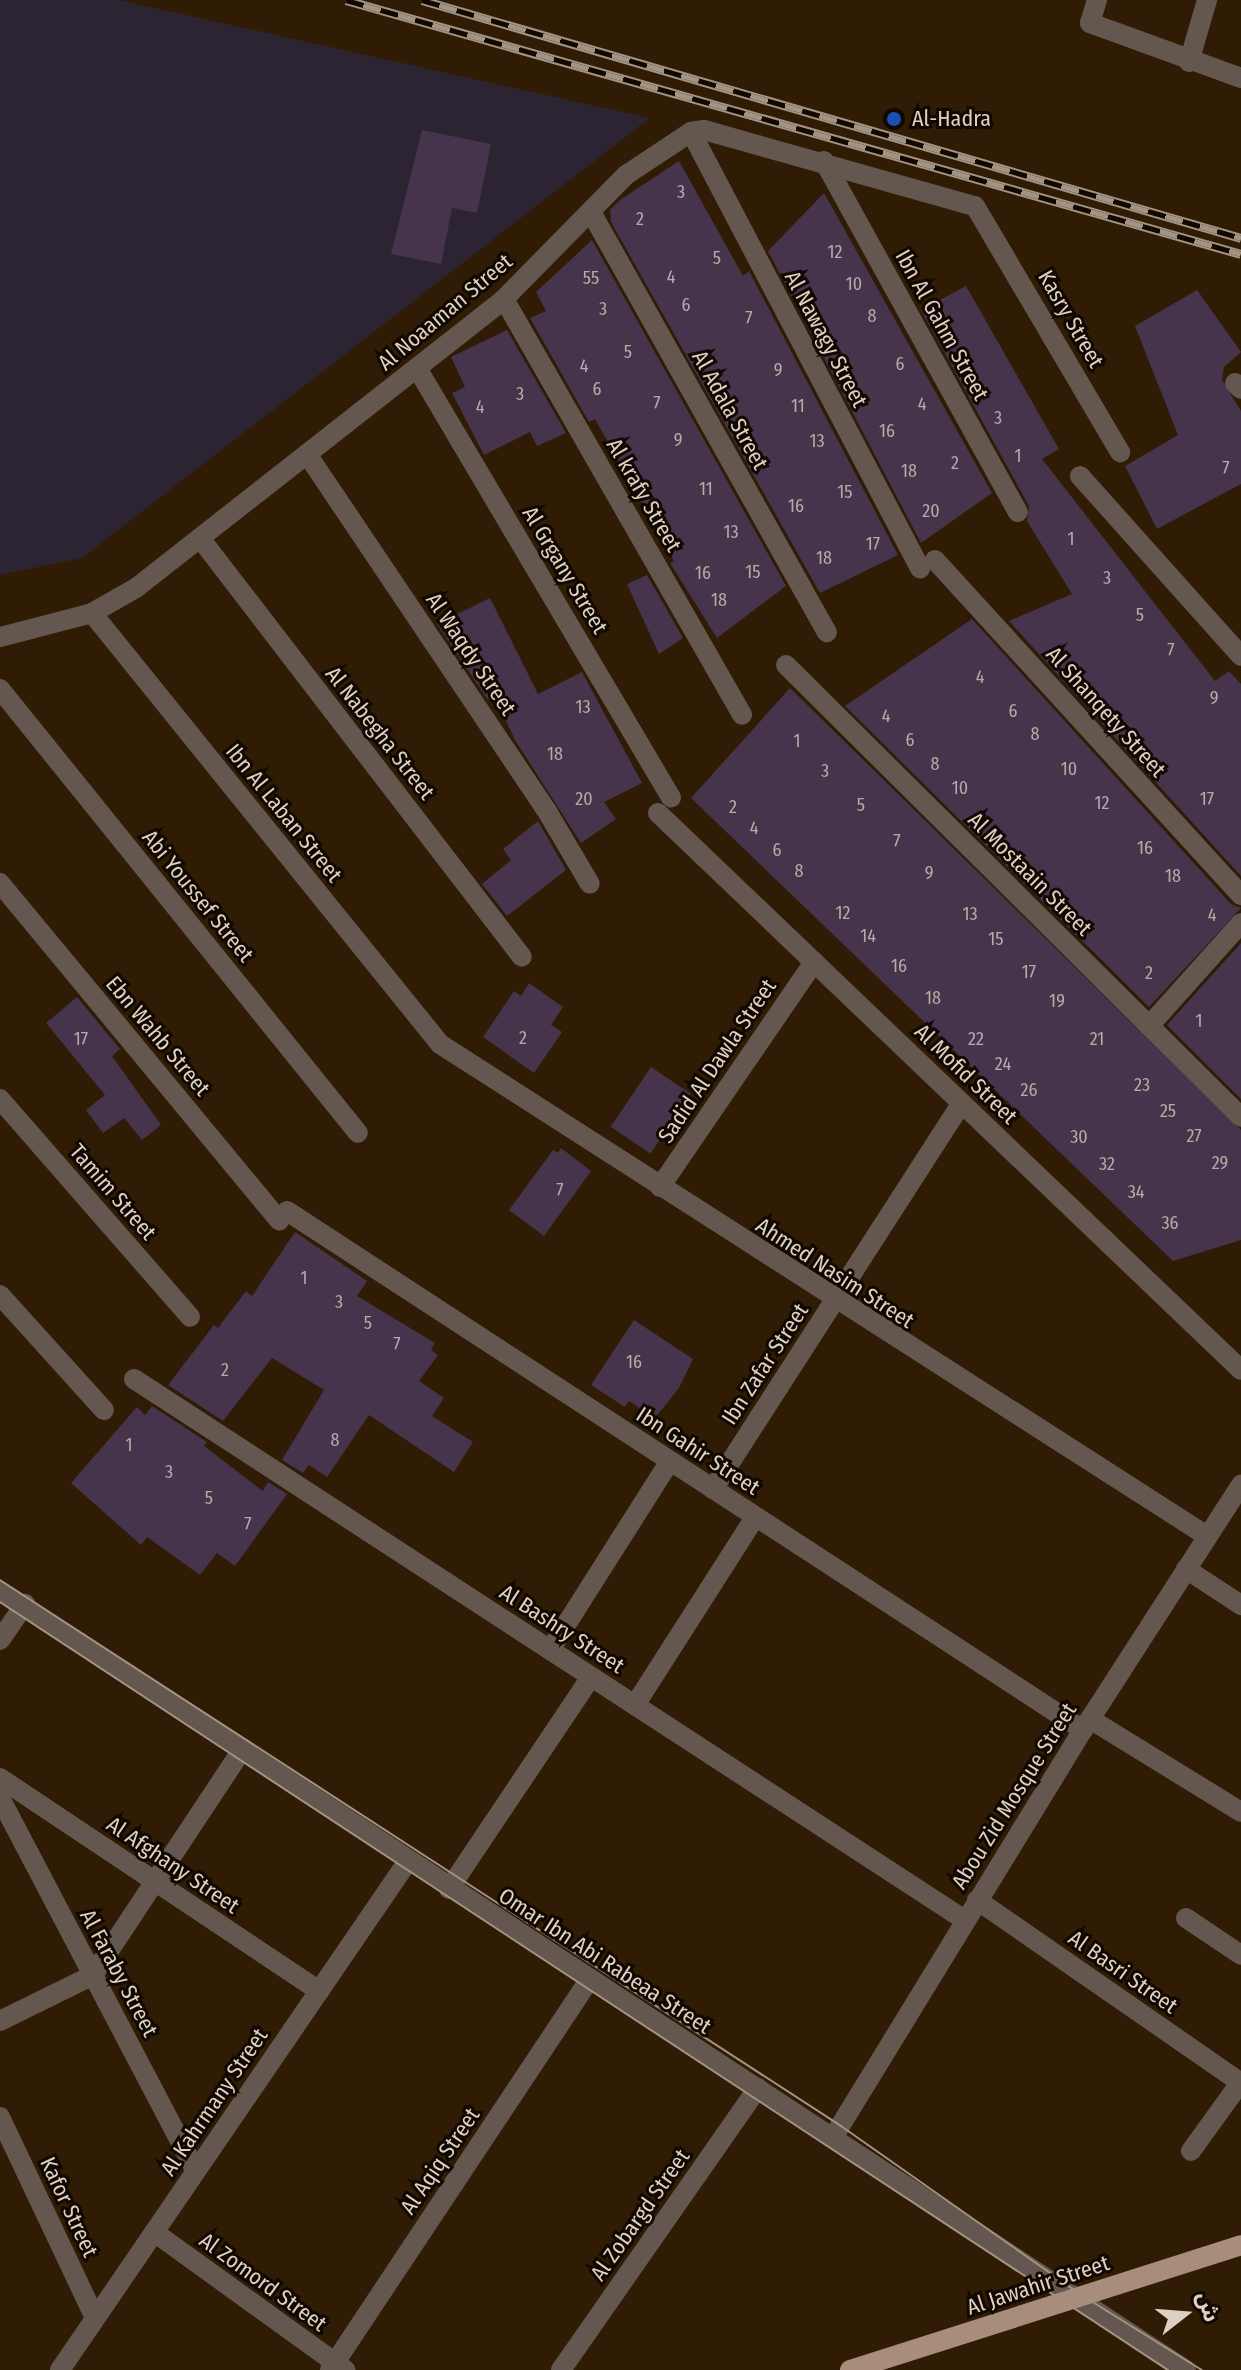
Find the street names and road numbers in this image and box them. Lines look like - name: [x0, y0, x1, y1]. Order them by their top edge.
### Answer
- street label: Ibn Al Gahm Street: [890, 245, 994, 405]
- street label: Al Noaaman Street: [372, 248, 518, 376]
- street label: Al Nawagy Street: [779, 266, 873, 412]
- street label: Kasry Street: [1033, 266, 1109, 372]
- street label: Al Adala Street: [686, 346, 774, 474]
- street label: Al krafy Street: [601, 434, 687, 556]
- street label: Al Grgany Street: [517, 502, 613, 638]
- street label: Al Waqdy Street: [420, 588, 522, 720]
- street label: Al Shanqety Street: [1041, 641, 1171, 783]
- street label: Al Nabegha Street: [320, 661, 440, 805]
- street label: Ibn Al Laban Street: [220, 739, 348, 887]
- street label: Al Mostaain Street: [963, 807, 1097, 941]
- street label: Abi Youssef Street: [137, 825, 259, 967]
- street label: Ebn Wahb Street: [100, 971, 216, 1101]
- street label: Sadid Al Dawla Street: [652, 974, 782, 1148]
- street label: Al Mofid Street: [909, 1019, 1023, 1129]
- street label: Tamim Street: [64, 1139, 162, 1245]
- street label: Ahmed Nasim Street: [751, 1212, 919, 1334]
- street label: Ibn Zafar Street: [716, 1298, 814, 1430]
- street label: Ibn Gahir Street: [631, 1401, 765, 1501]
- street label: Al Bashry Street: [495, 1579, 629, 1679]
- street label: Abou Zid Mosque Street: [946, 1698, 1082, 1894]
- street label: Al Afghany Street: [102, 1811, 244, 1919]
- street label: Omar Ibn Abi Rabeaa Street: [494, 1882, 716, 2040]
- street label: Al Faraby Street: [74, 1905, 164, 2041]
- street label: Al Basri Street: [1063, 1925, 1183, 2019]
- street label: Al Kahrmany Street: [155, 2023, 273, 2181]
- street label: Al Aqiq Street: [395, 2103, 485, 2219]
- street label: Al Zobargd Street: [585, 2144, 695, 2286]
- street label: Kafor Street: [34, 2153, 104, 2261]
- street label: Al Zomord Street: [194, 2227, 332, 2337]
- street label: Al Jawahir Street: [963, 2250, 1113, 2320]

